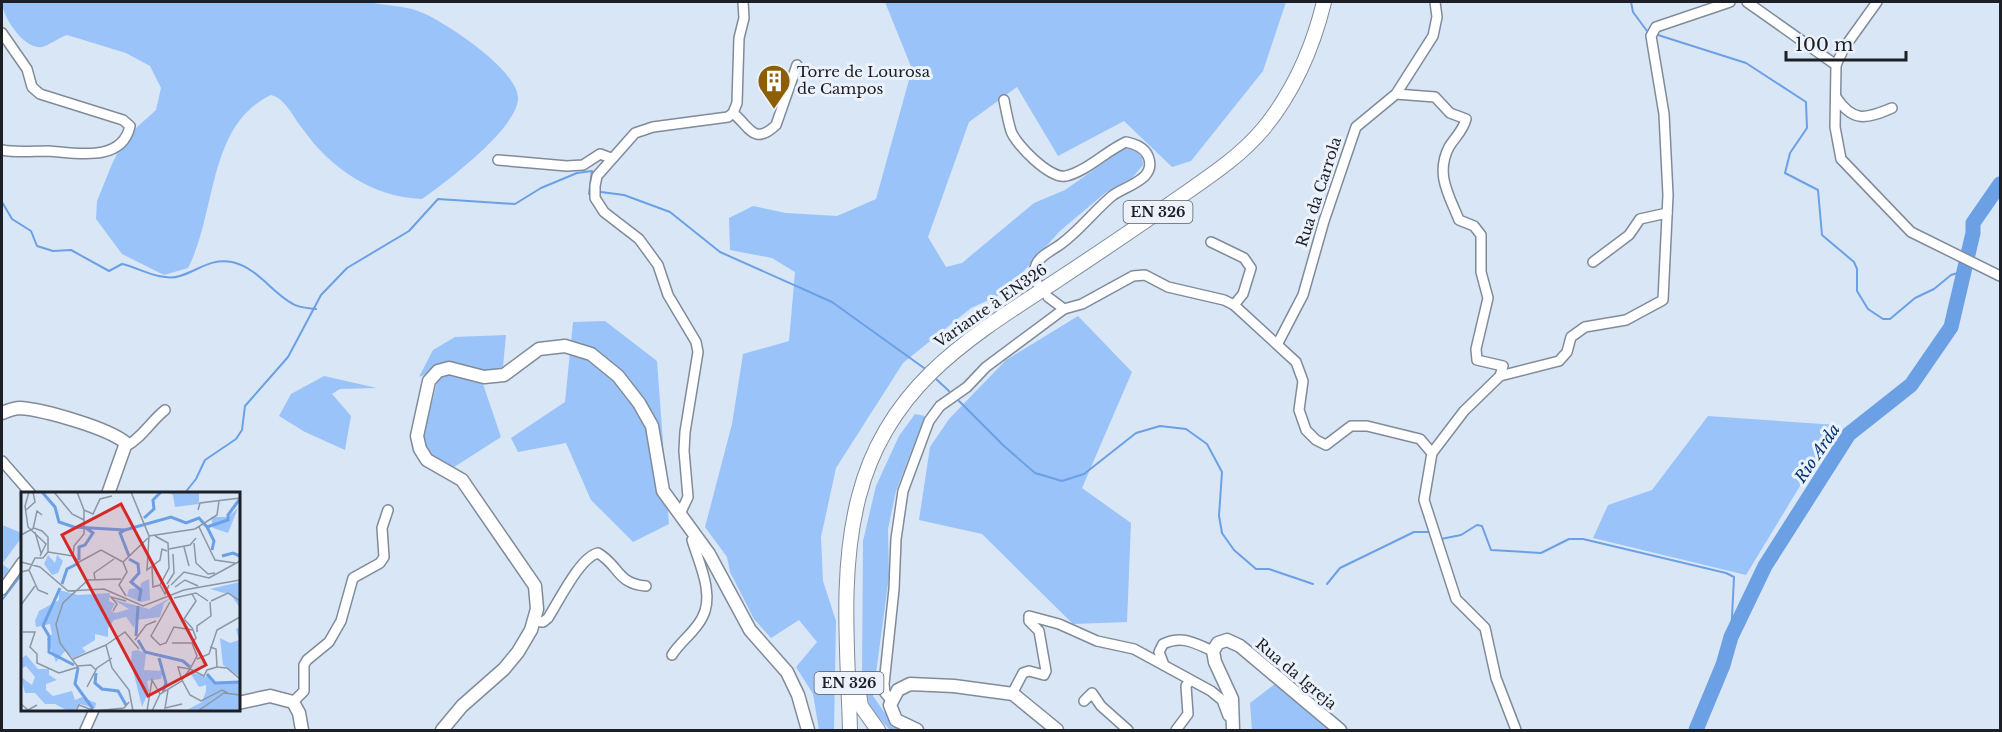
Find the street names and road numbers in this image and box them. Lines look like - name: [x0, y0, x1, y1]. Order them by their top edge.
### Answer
- street label: Rua da Carrola: [1292, 134, 1345, 249]
- road number: EN 326: [1124, 201, 1192, 223]
- street label: Variante à EN326: [930, 260, 1051, 352]
- street label: Rua da Igreja: [1252, 634, 1341, 714]
- road number: EN 326: [814, 672, 884, 694]

